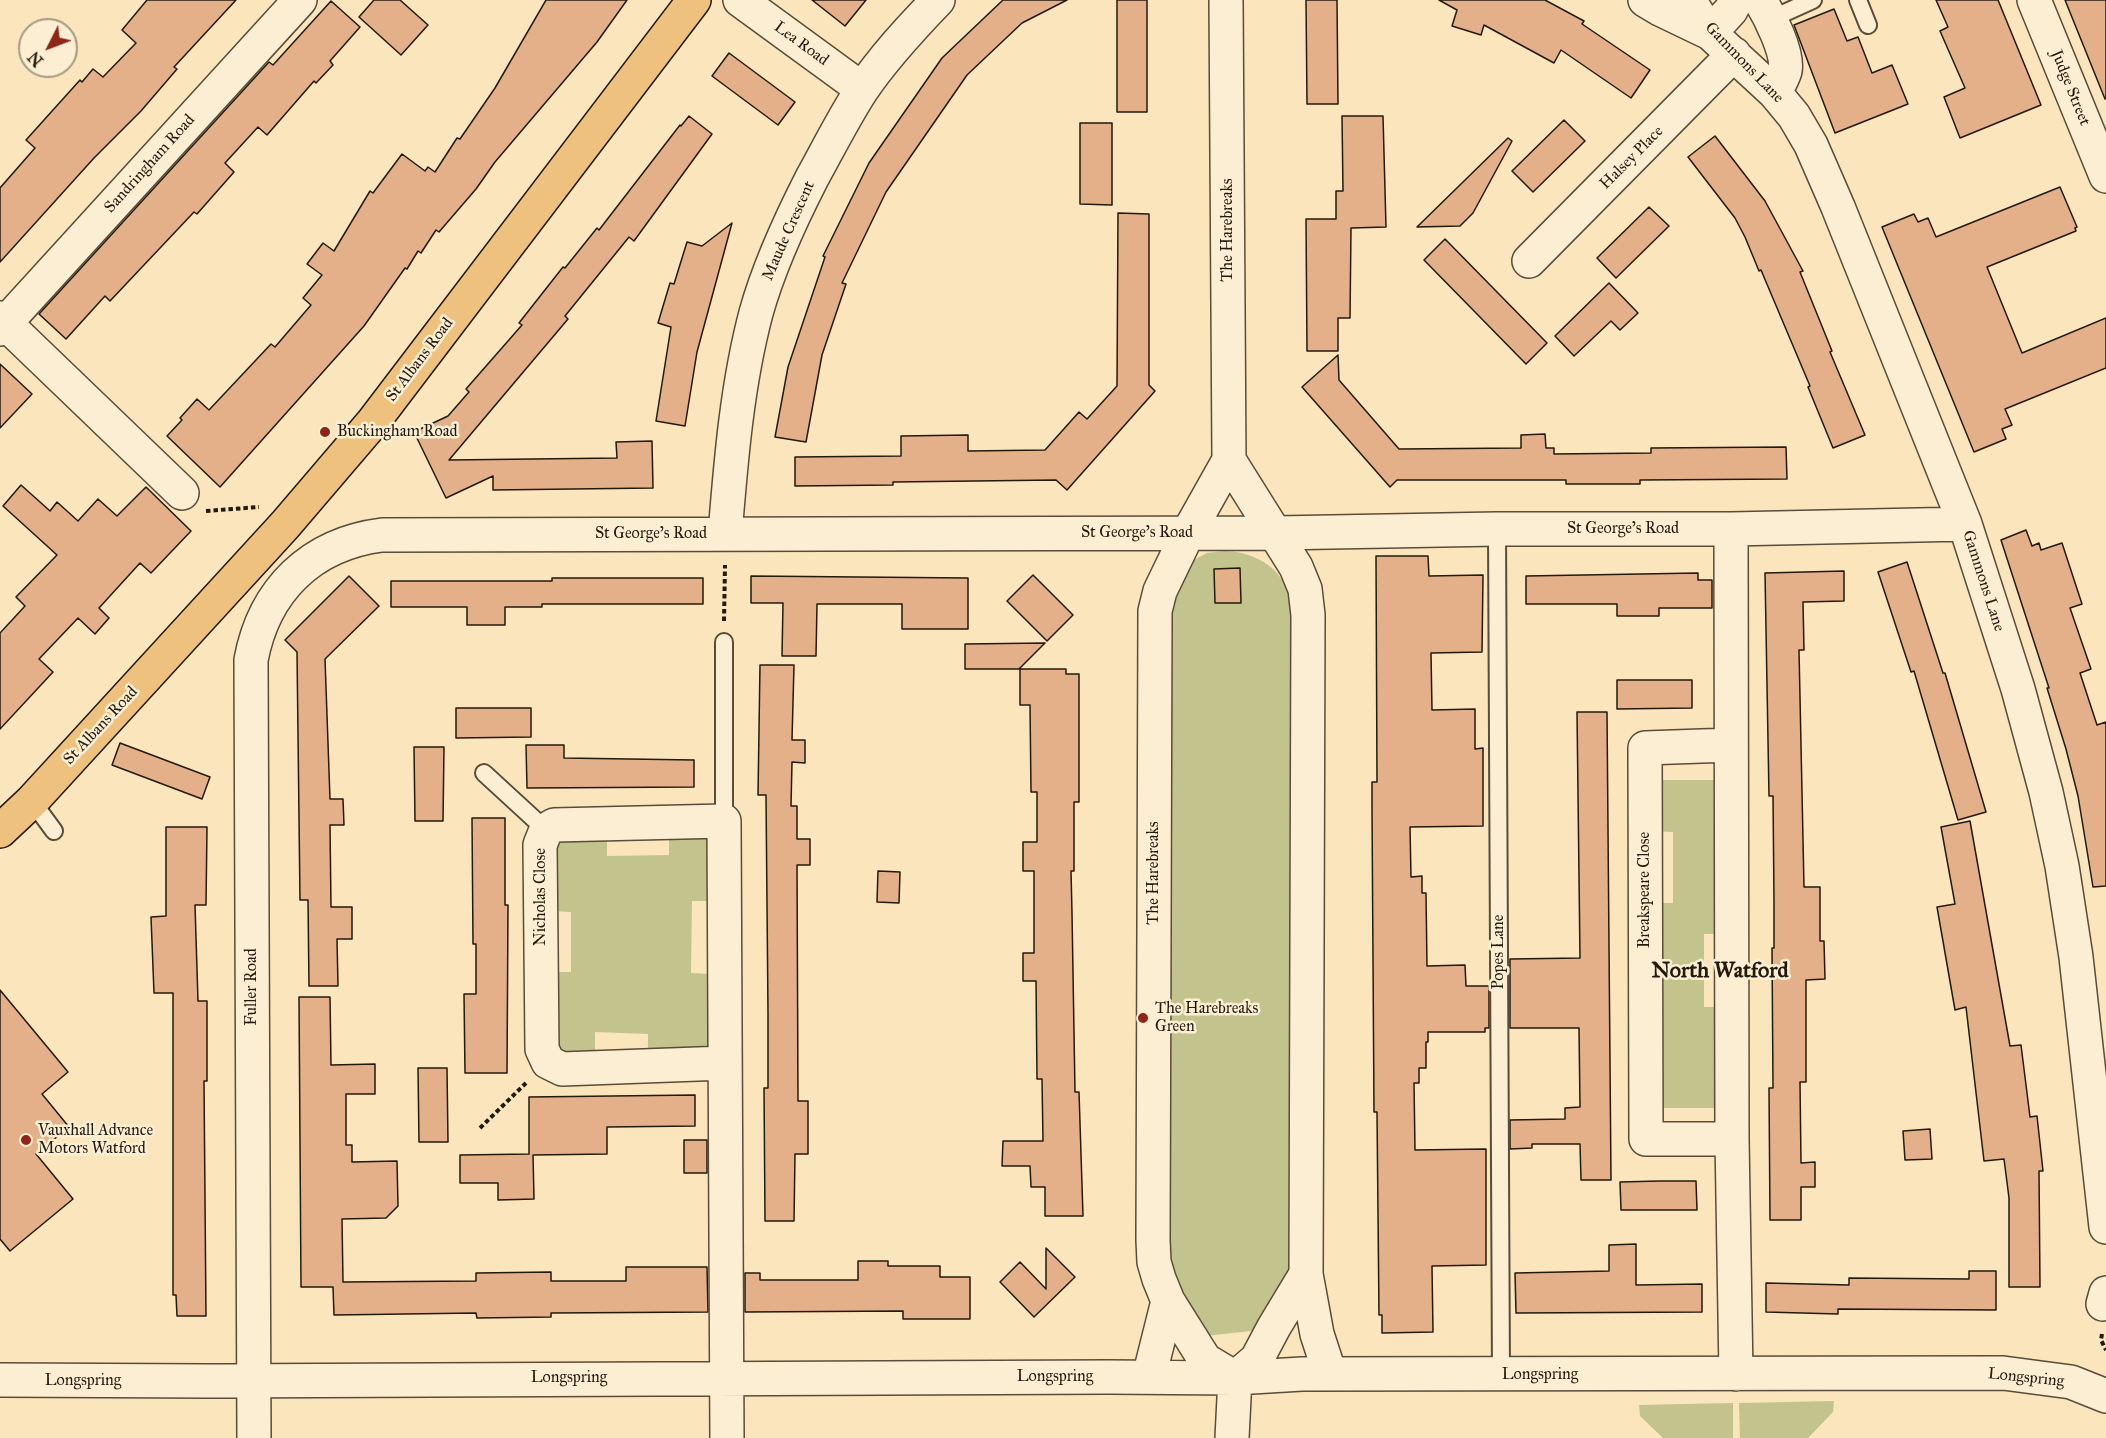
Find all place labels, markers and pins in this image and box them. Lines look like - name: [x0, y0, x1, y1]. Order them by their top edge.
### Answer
- place label: Buckingham Road: [337, 422, 457, 442]
- marker: Buckingham Road: [318, 425, 332, 439]
- place label: The Harebreaks Green: [1155, 999, 1258, 1037]
- marker: The Harebreaks Green: [1136, 1011, 1150, 1025]
- place label: Vauxhall Advance Motors Watford: [38, 1121, 153, 1159]
- marker: Vauxhall Advance Motors Watford: [19, 1133, 33, 1147]

